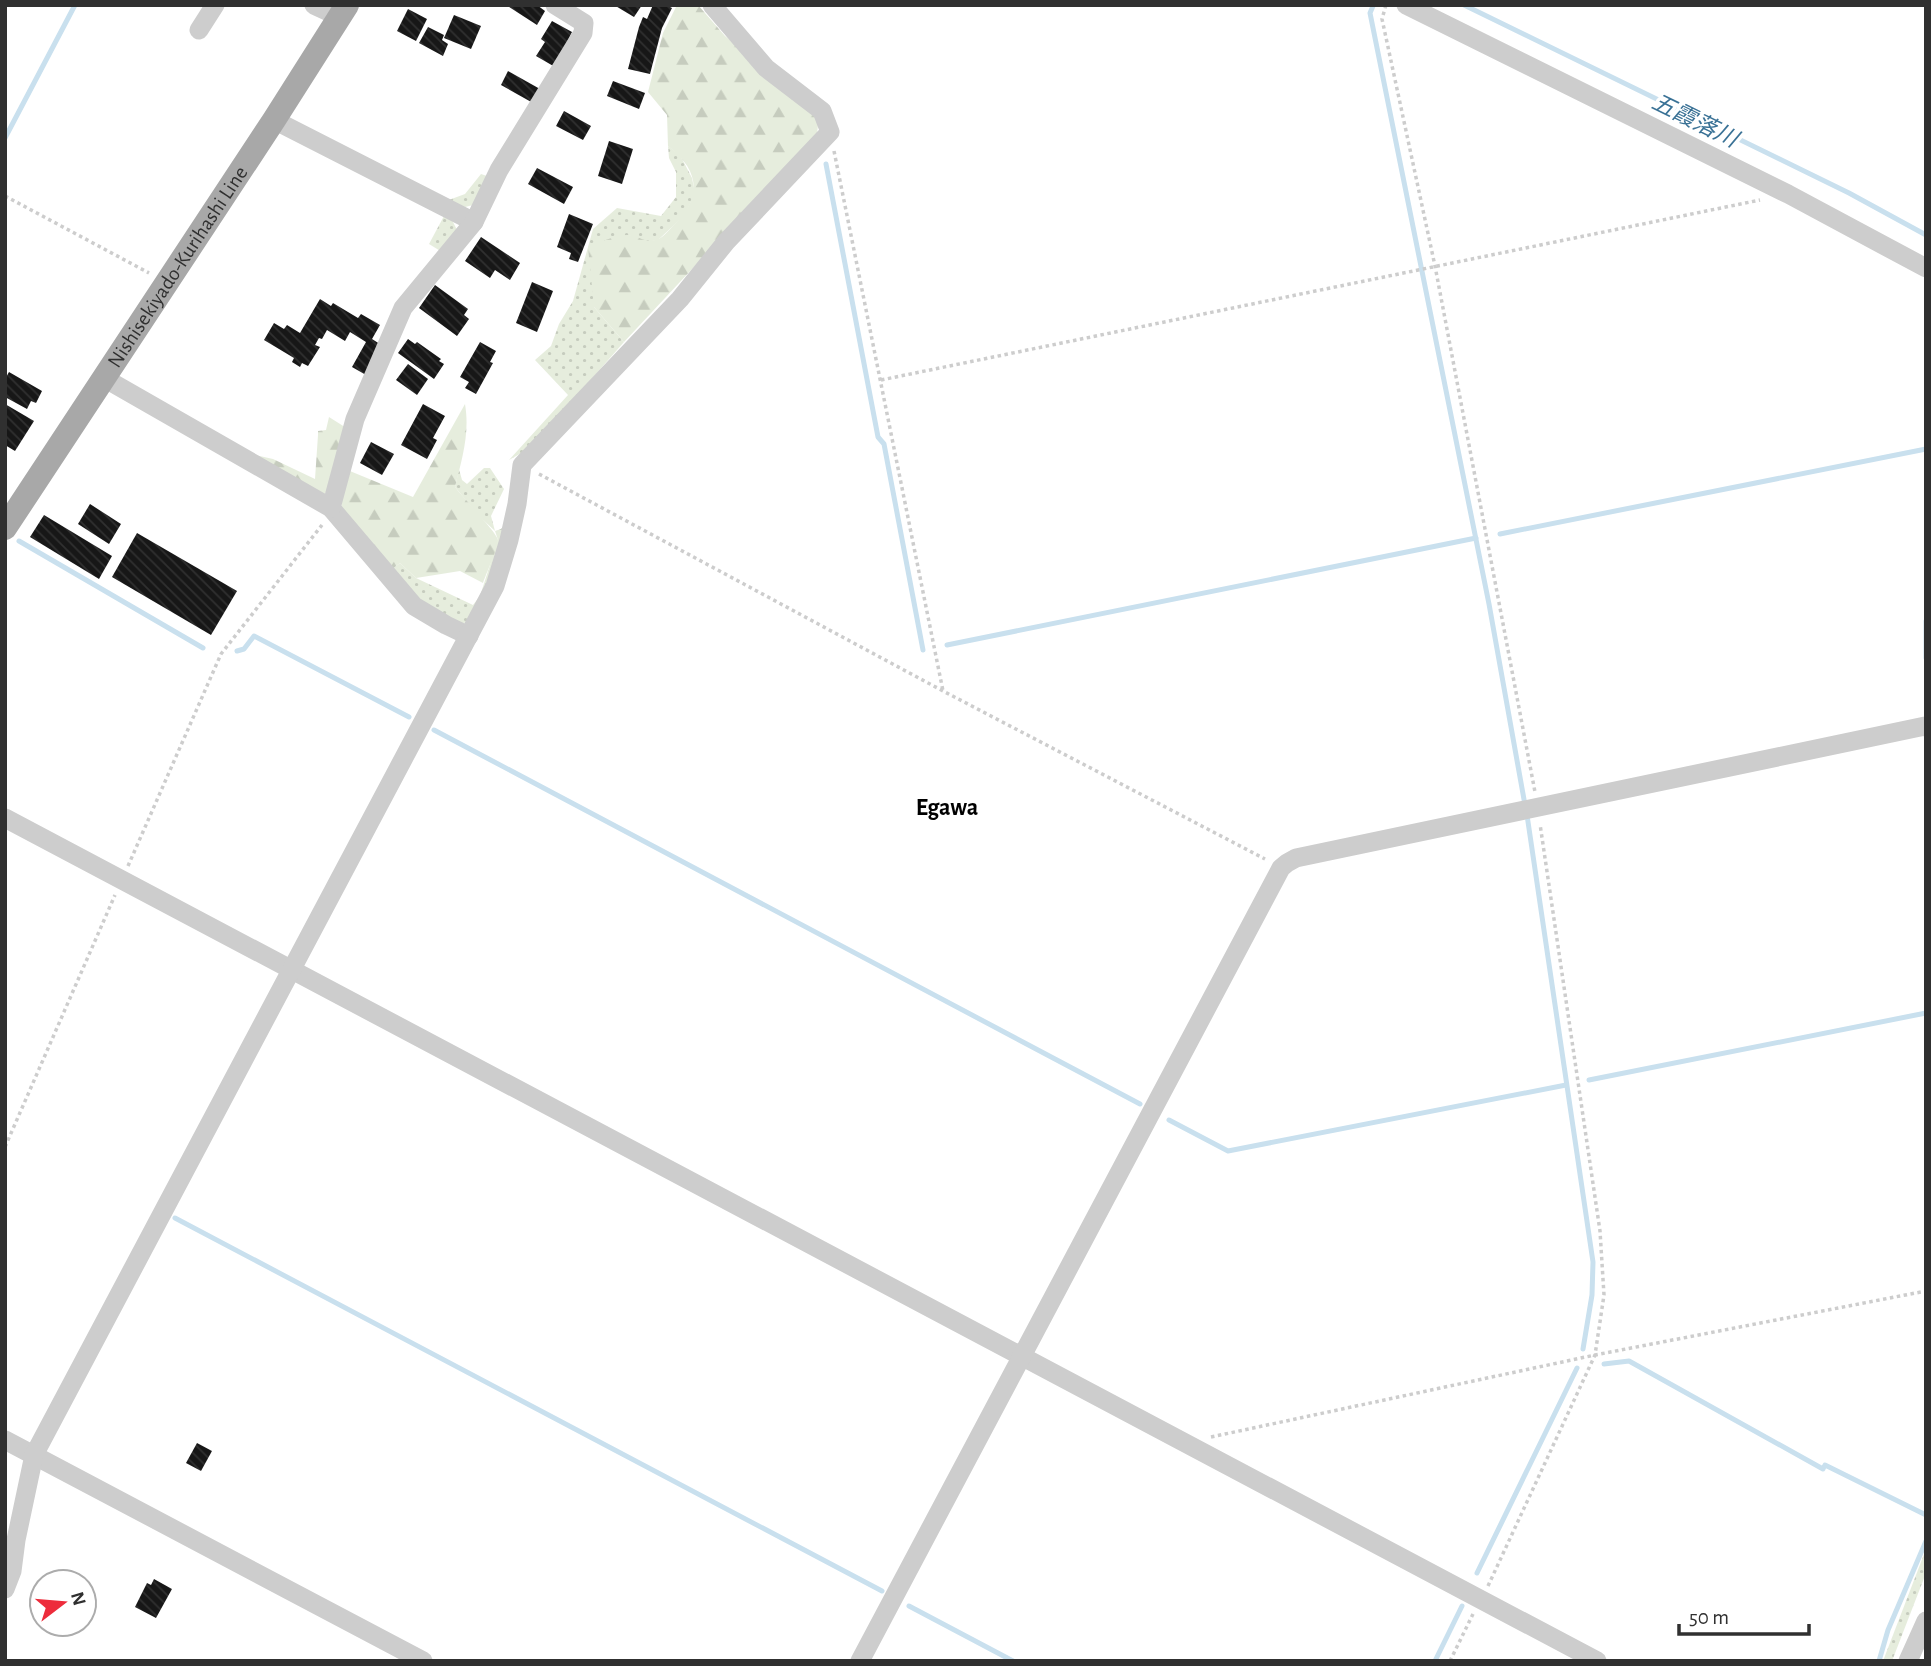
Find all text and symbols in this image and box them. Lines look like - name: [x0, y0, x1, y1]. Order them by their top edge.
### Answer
- water label: 五霞落川: [1648, 89, 1744, 153]
- street label: Nishisekiyado-Kurihashi Line: [104, 162, 252, 371]
- district label: Egawa: [916, 796, 978, 820]
- north arrow: [28, 1568, 98, 1638]
- text: N: [67, 1590, 89, 1608]
- scale bar: [1679, 1592, 1808, 1636]
- text: 50 m: [1689, 1607, 1729, 1628]

